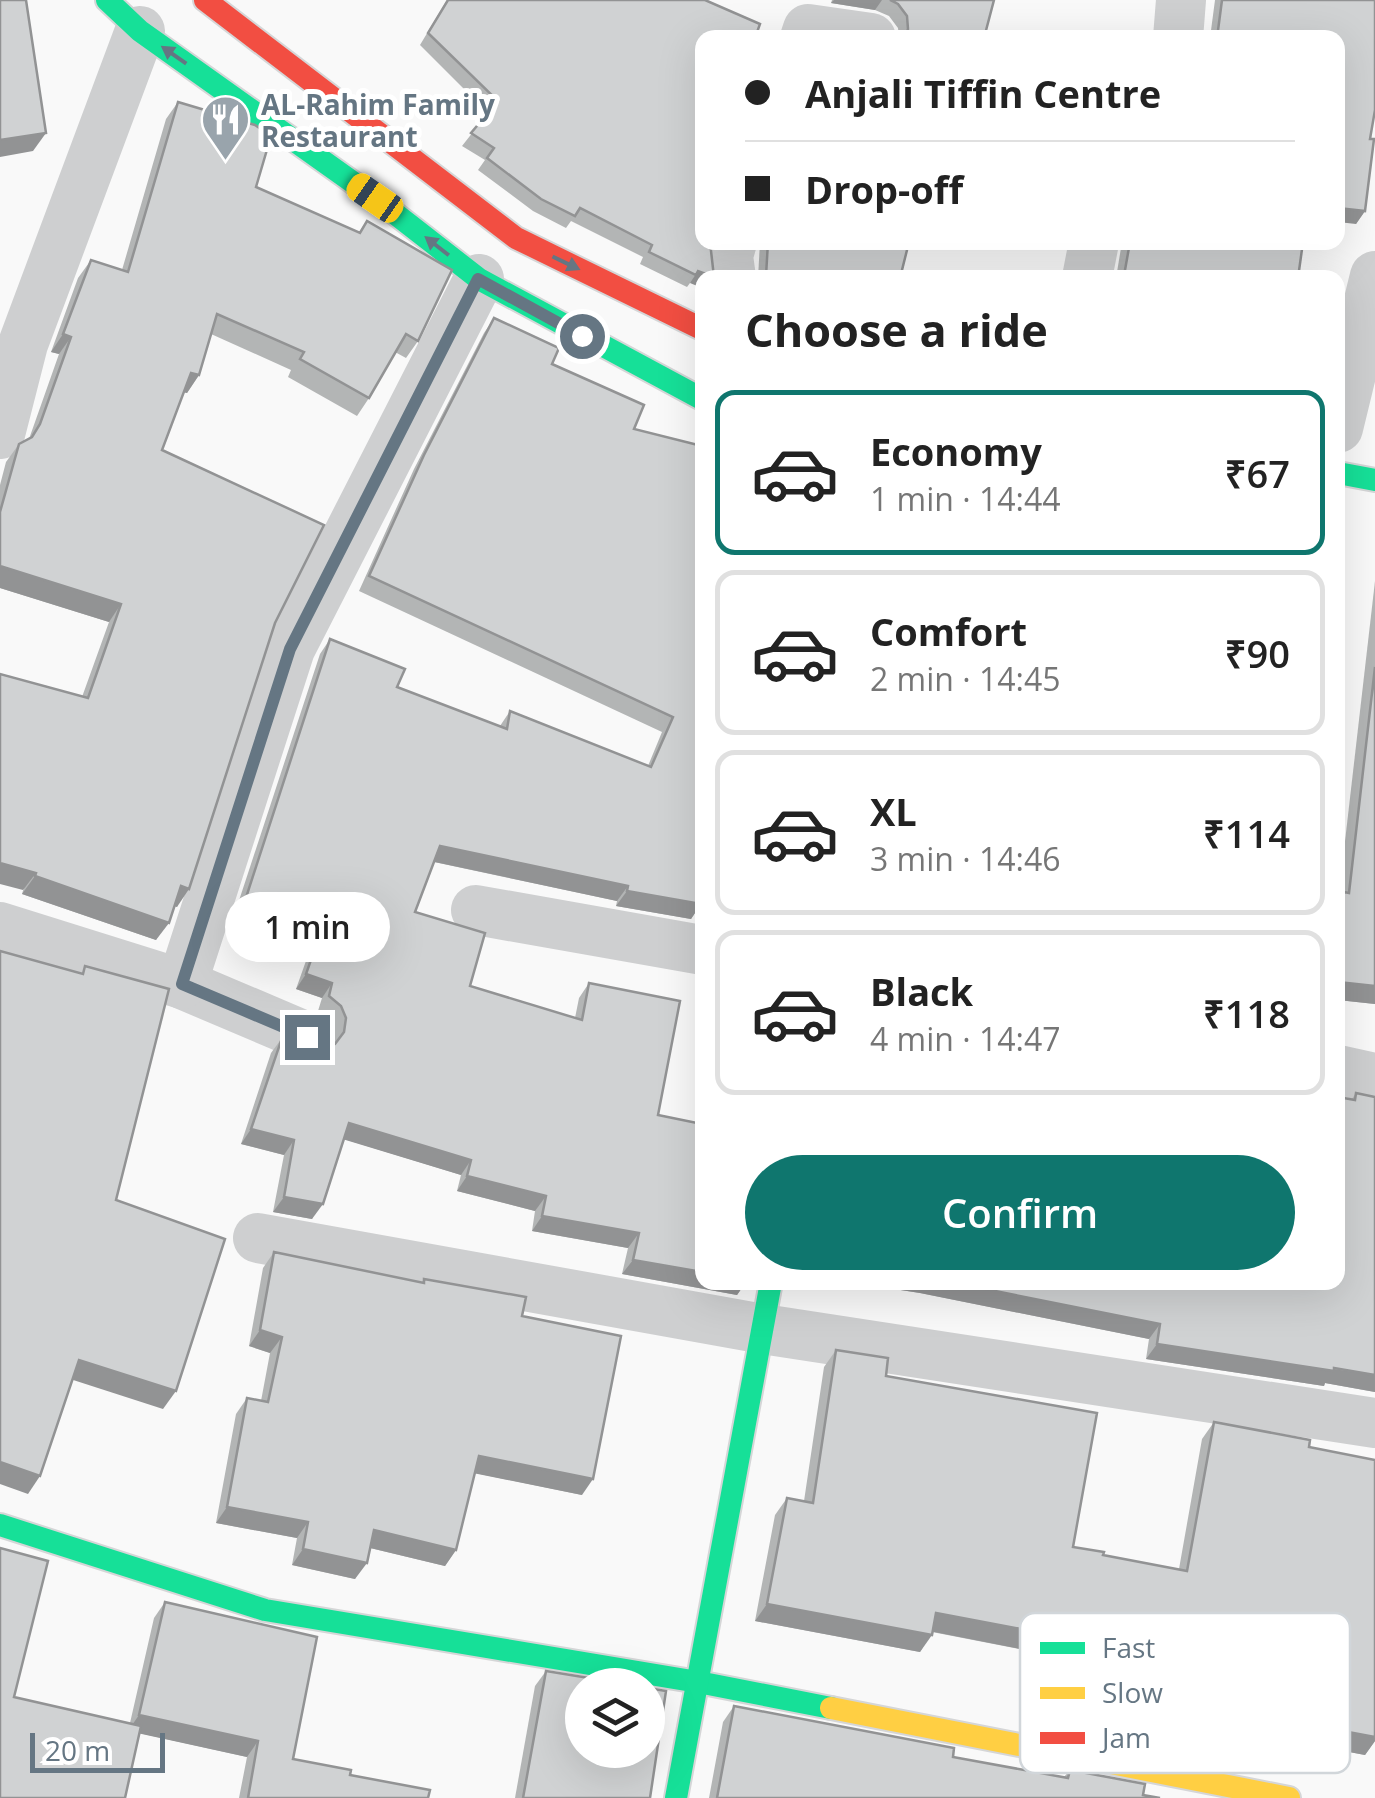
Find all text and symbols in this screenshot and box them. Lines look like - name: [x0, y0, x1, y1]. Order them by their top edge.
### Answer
- one-way arrow: [161, 46, 187, 65]
- text: Anjali Tiffin Centre: [805, 67, 1161, 119]
- place label: AL-Rahim Family Restaurant: [261, 85, 495, 155]
- restaurant icon: AL-Rahim Family Restaurant: [200, 94, 252, 162]
- text: Drop-off: [805, 163, 963, 215]
- car: [342, 169, 408, 227]
- one-way arrow: [424, 236, 449, 257]
- one-way arrow: [552, 254, 581, 271]
- text: Choose a ride: [745, 299, 1048, 360]
- route start: [560, 314, 605, 359]
- text: Economy: [870, 425, 1042, 477]
- icon: car: [750, 428, 840, 518]
- text: ₹67: [1225, 447, 1290, 499]
- text: 1 min · 14:44: [870, 477, 1061, 520]
- text: Comfort: [870, 605, 1027, 657]
- icon: car: [750, 608, 840, 698]
- text: ₹90: [1225, 627, 1290, 679]
- text: 2 min · 14:45: [870, 657, 1061, 700]
- text: XL: [870, 785, 917, 837]
- icon: car: [750, 788, 840, 878]
- text: ₹114: [1203, 807, 1290, 859]
- text: 3 min · 14:46: [870, 837, 1061, 880]
- callout: 1 min: [224, 892, 390, 962]
- text: 1 min: [264, 905, 351, 948]
- text: Black: [870, 965, 973, 1017]
- icon: car: [750, 968, 840, 1058]
- text: ₹118: [1203, 987, 1290, 1039]
- route end: [285, 1015, 330, 1060]
- text: 4 min · 14:47: [870, 1017, 1061, 1060]
- button: Confirm: [745, 1155, 1295, 1270]
- legend: [1020, 1613, 1350, 1773]
- text: Fast: [1102, 1628, 1155, 1666]
- map controls: [565, 1668, 665, 1768]
- button: layers: [565, 1668, 665, 1768]
- text: Slow: [1102, 1673, 1163, 1711]
- text: Jam: [1099, 1718, 1151, 1756]
- scale bar: [30, 1728, 165, 1772]
- text: 20 m: [45, 1731, 110, 1769]

